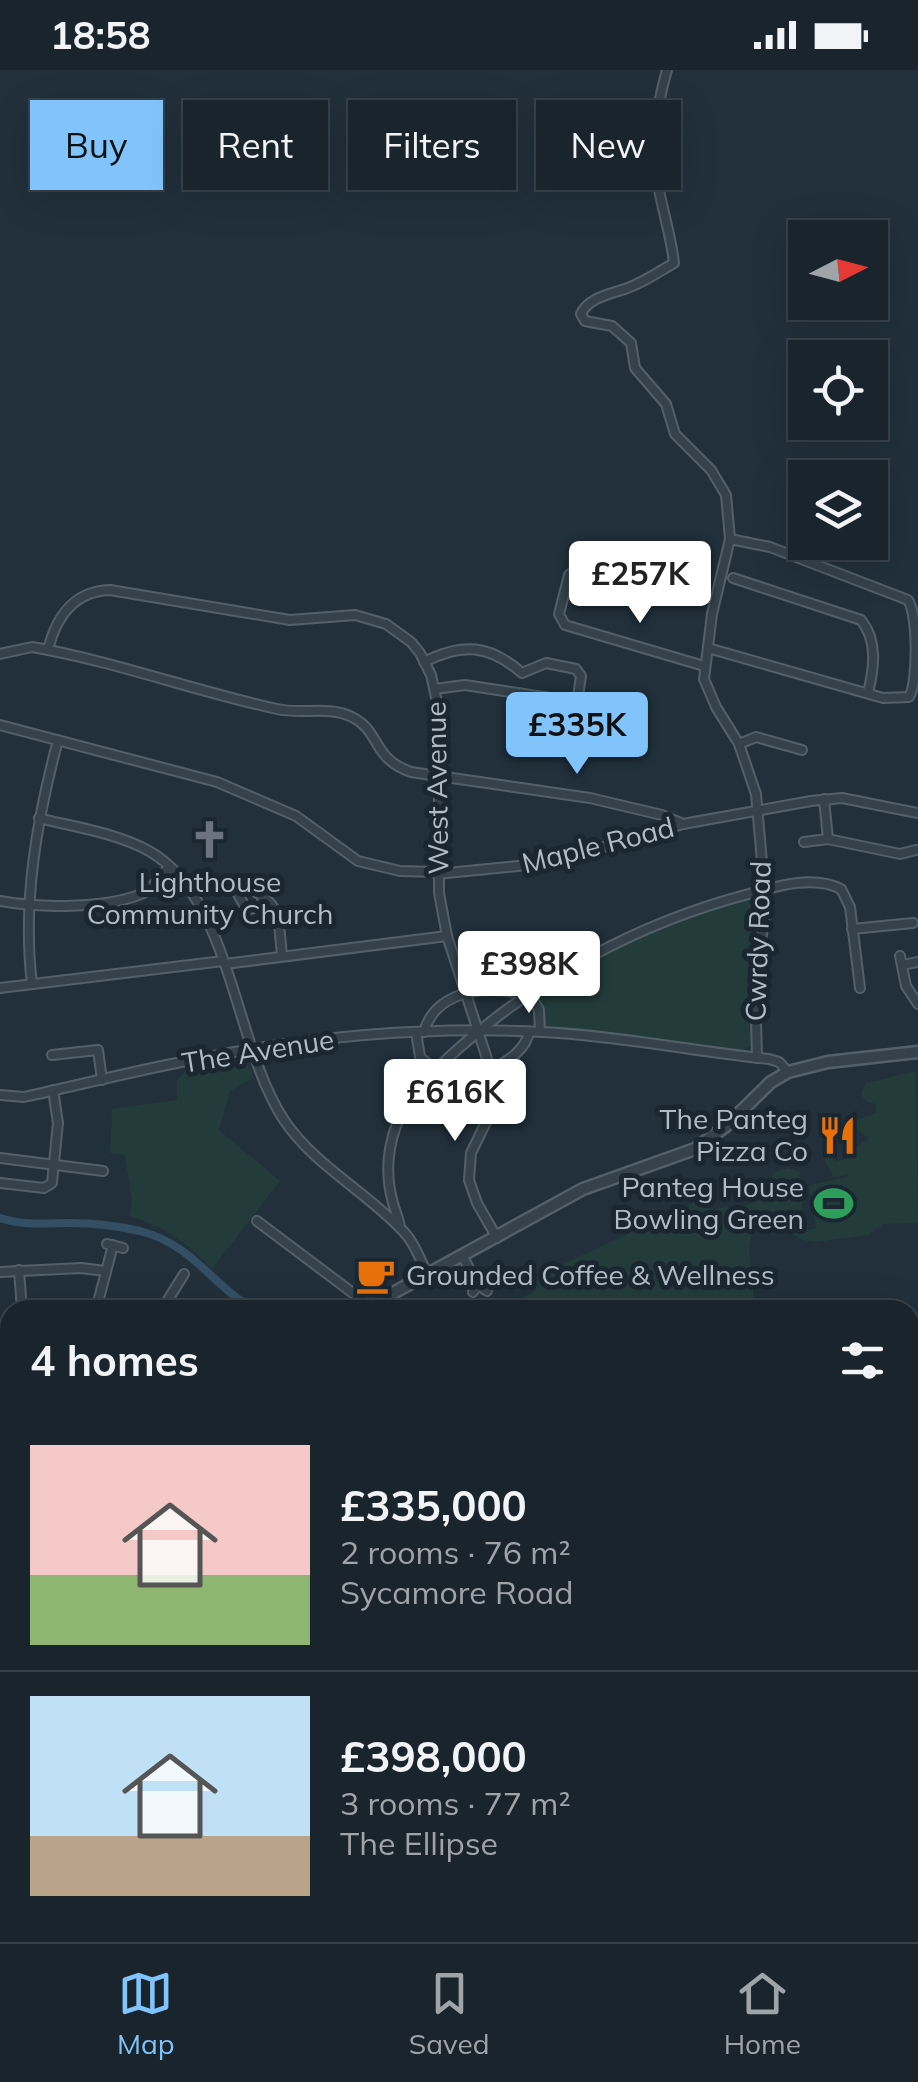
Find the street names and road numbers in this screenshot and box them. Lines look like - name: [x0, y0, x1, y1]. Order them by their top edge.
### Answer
- street label: West Avenue: [417, 701, 456, 875]
- street label: Maple Road: [518, 809, 678, 880]
- street label: Cwrdy Road: [737, 860, 778, 1022]
- street label: The Avenue: [179, 1021, 336, 1080]

